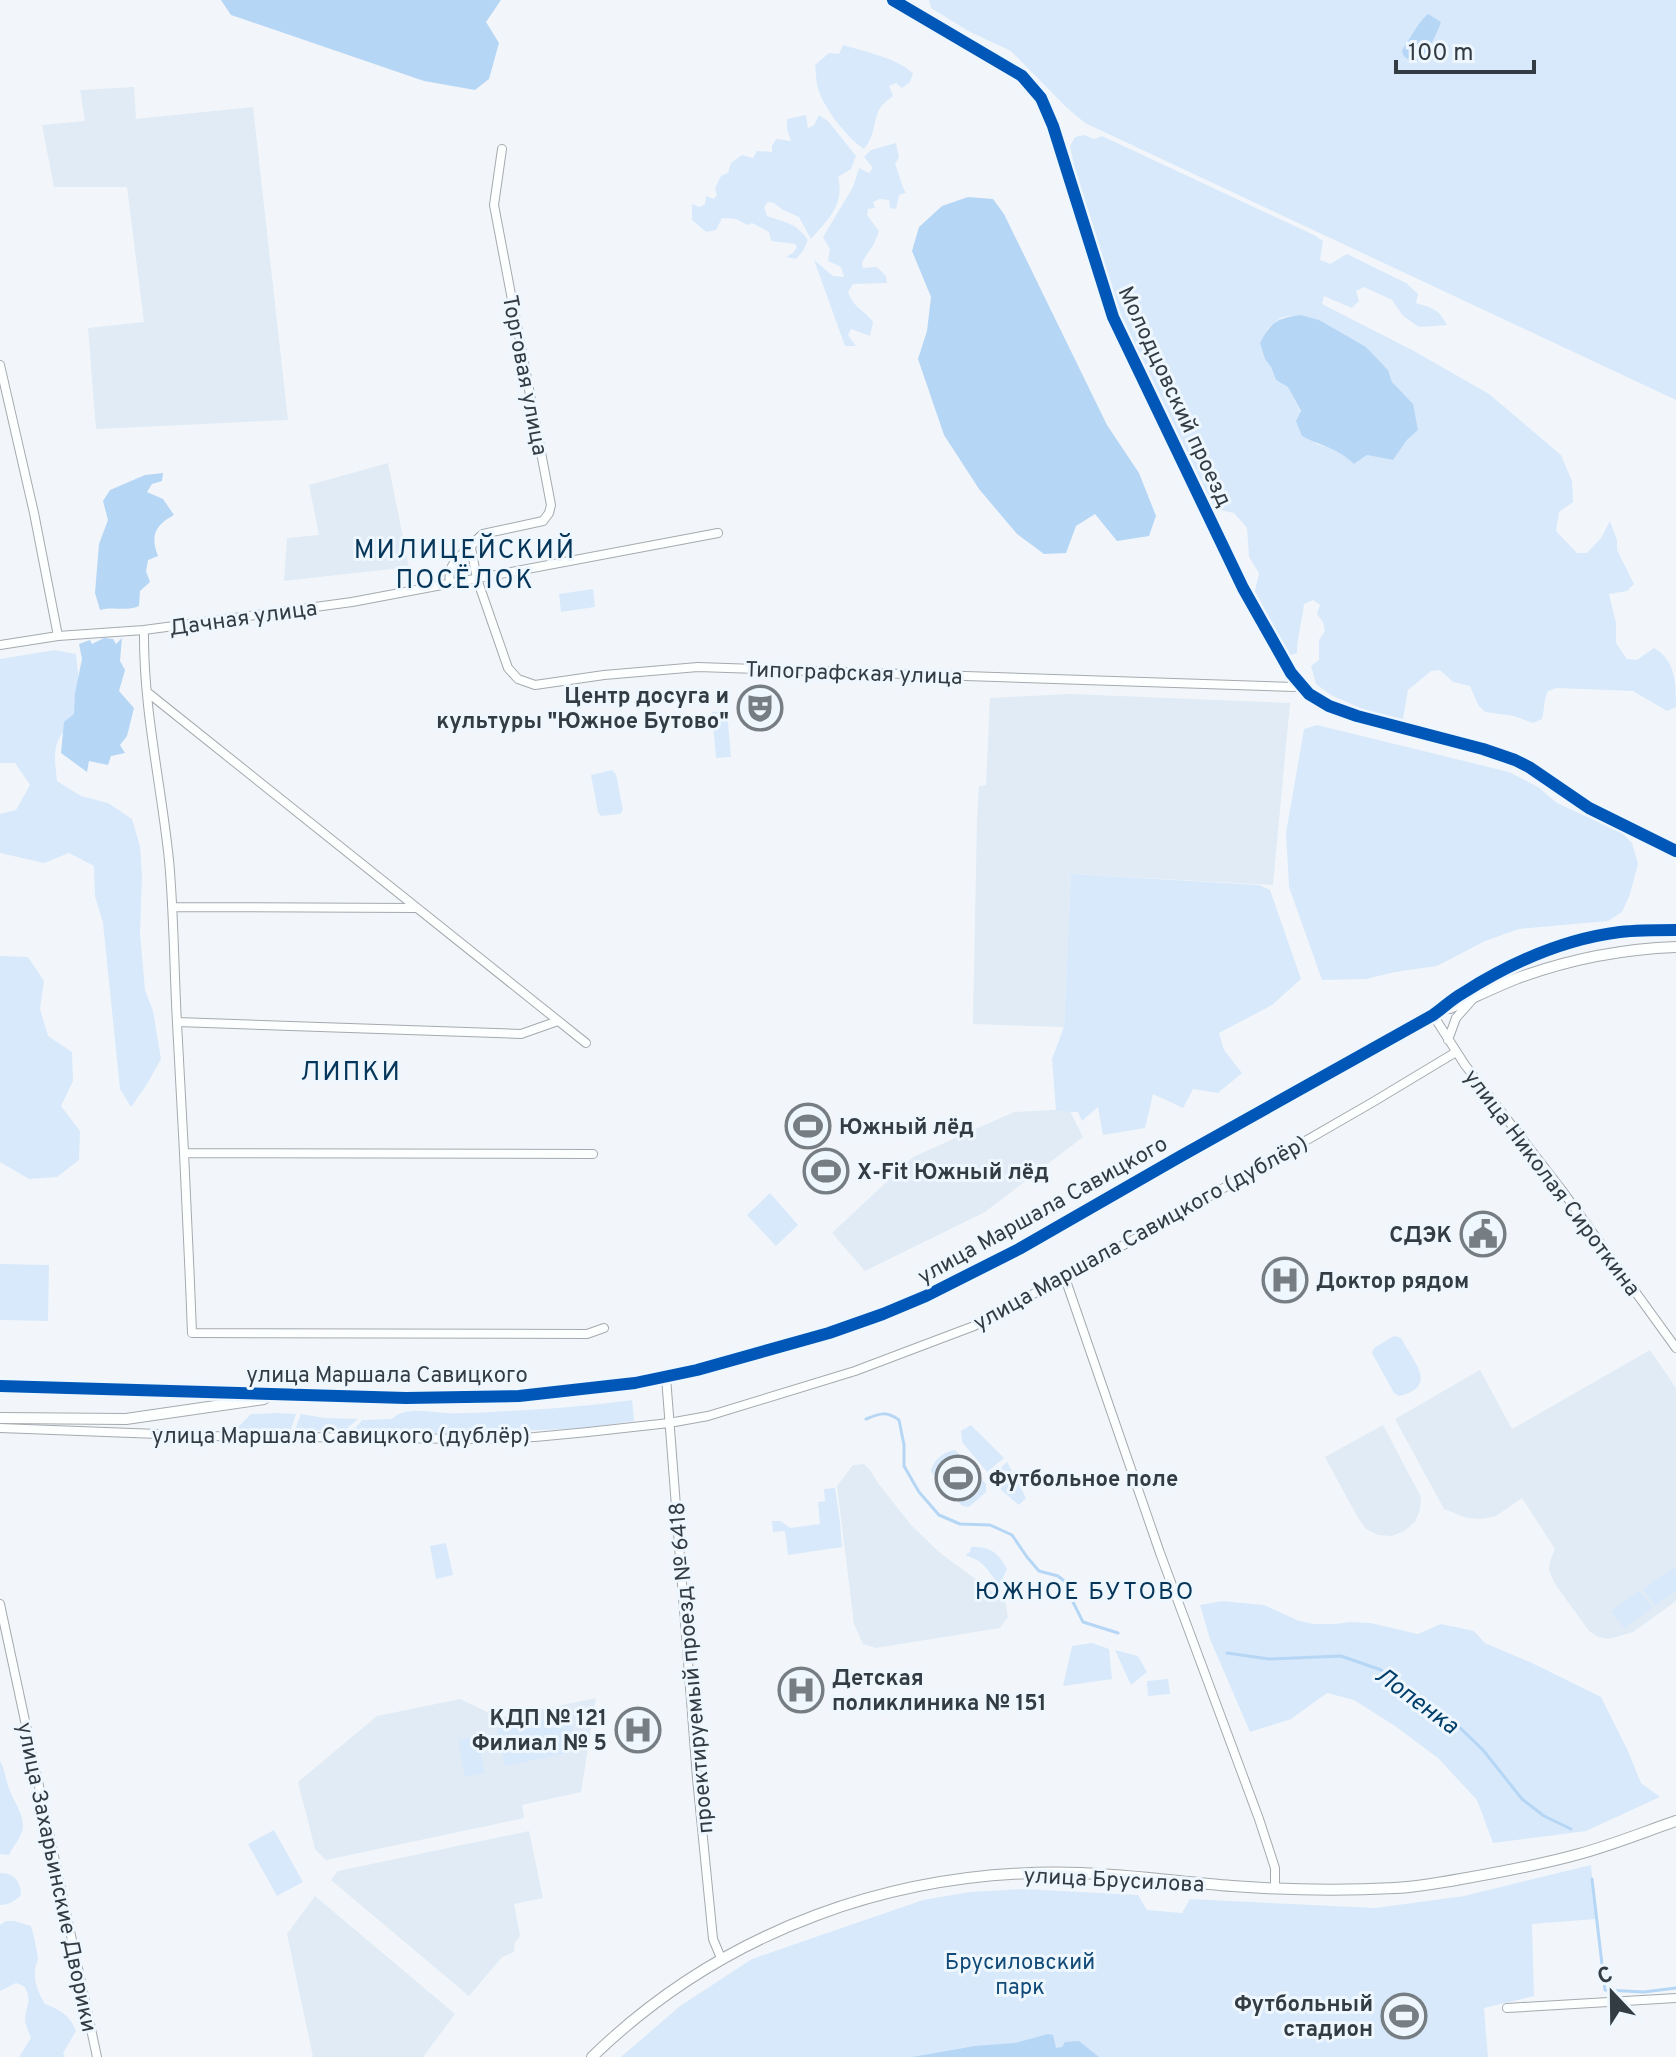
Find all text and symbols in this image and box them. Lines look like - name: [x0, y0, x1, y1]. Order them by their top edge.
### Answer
- scale bar: [1396, 24, 1534, 74]
- text: 100 m: [1408, 39, 1474, 69]
- street label: Молодцовский проезд: [1111, 282, 1237, 512]
- street label: Торговая улица: [495, 293, 552, 458]
- district label: МИЛИЦЕЙСКИЙ ПОСЁЛОК: [354, 533, 576, 598]
- street label: Дачная улица: [168, 596, 319, 643]
- street label: Типографская улица: [745, 657, 963, 692]
- place label: Центр досуга и культуры "Южное Бутово": [436, 684, 729, 736]
- theatre icon: Центр досуга и культуры "Южное Бутово": [736, 684, 784, 732]
- district label: ЛИПКИ: [300, 1057, 402, 1090]
- street label: улица Николая Сироткина: [1457, 1065, 1645, 1302]
- sports icon: Южный лёд: [784, 1102, 832, 1150]
- place label: Южный лёд: [839, 1115, 974, 1142]
- street label: улица Маршала Савицкого: [914, 1131, 1173, 1291]
- street label: улица Маршала Савицкого (дублёр): [969, 1131, 1313, 1338]
- sports icon: X-Fit Южный лёд: [802, 1147, 850, 1195]
- place label: X-Fit Южный лёд: [857, 1160, 1049, 1187]
- public building icon: СДЭК: [1459, 1210, 1507, 1258]
- place label: СДЭК: [1389, 1223, 1452, 1250]
- hospital icon: Доктор рядом: [1261, 1256, 1309, 1304]
- place label: Доктор рядом: [1316, 1269, 1469, 1296]
- street label: улица Маршала Савицкого: [246, 1363, 528, 1390]
- street label: улица Маршала Савицкого (дублёр): [152, 1424, 530, 1451]
- sports icon: Футбольное поле: [934, 1454, 982, 1502]
- place label: Футбольное поле: [989, 1467, 1178, 1494]
- street label: проектируемый проезд № 6418: [665, 1501, 720, 1835]
- district label: ЮЖНОЕ БУТОВО: [975, 1578, 1195, 1608]
- water label: Лопенка: [1368, 1661, 1464, 1742]
- hospital icon: Детская поликлиника № 151: [777, 1666, 825, 1714]
- place label: Детская поликлиника № 151: [832, 1666, 1047, 1718]
- place label: КДП № 121 Филиал № 5: [472, 1706, 607, 1758]
- hospital icon: КДП № 121 Филиал № 5: [614, 1706, 662, 1754]
- street label: улица Захарьинские Дворики: [9, 1720, 102, 2035]
- street label: улица Брусилова: [1023, 1863, 1205, 1900]
- park label: Брусиловский парк: [945, 1950, 1095, 2002]
- north arrow: [1572, 1953, 1652, 2033]
- text: С: [1594, 1962, 1617, 1992]
- place label: Футбольный стадион: [1234, 1992, 1373, 2044]
- sports icon: Футбольный стадион: [1380, 1992, 1428, 2040]

